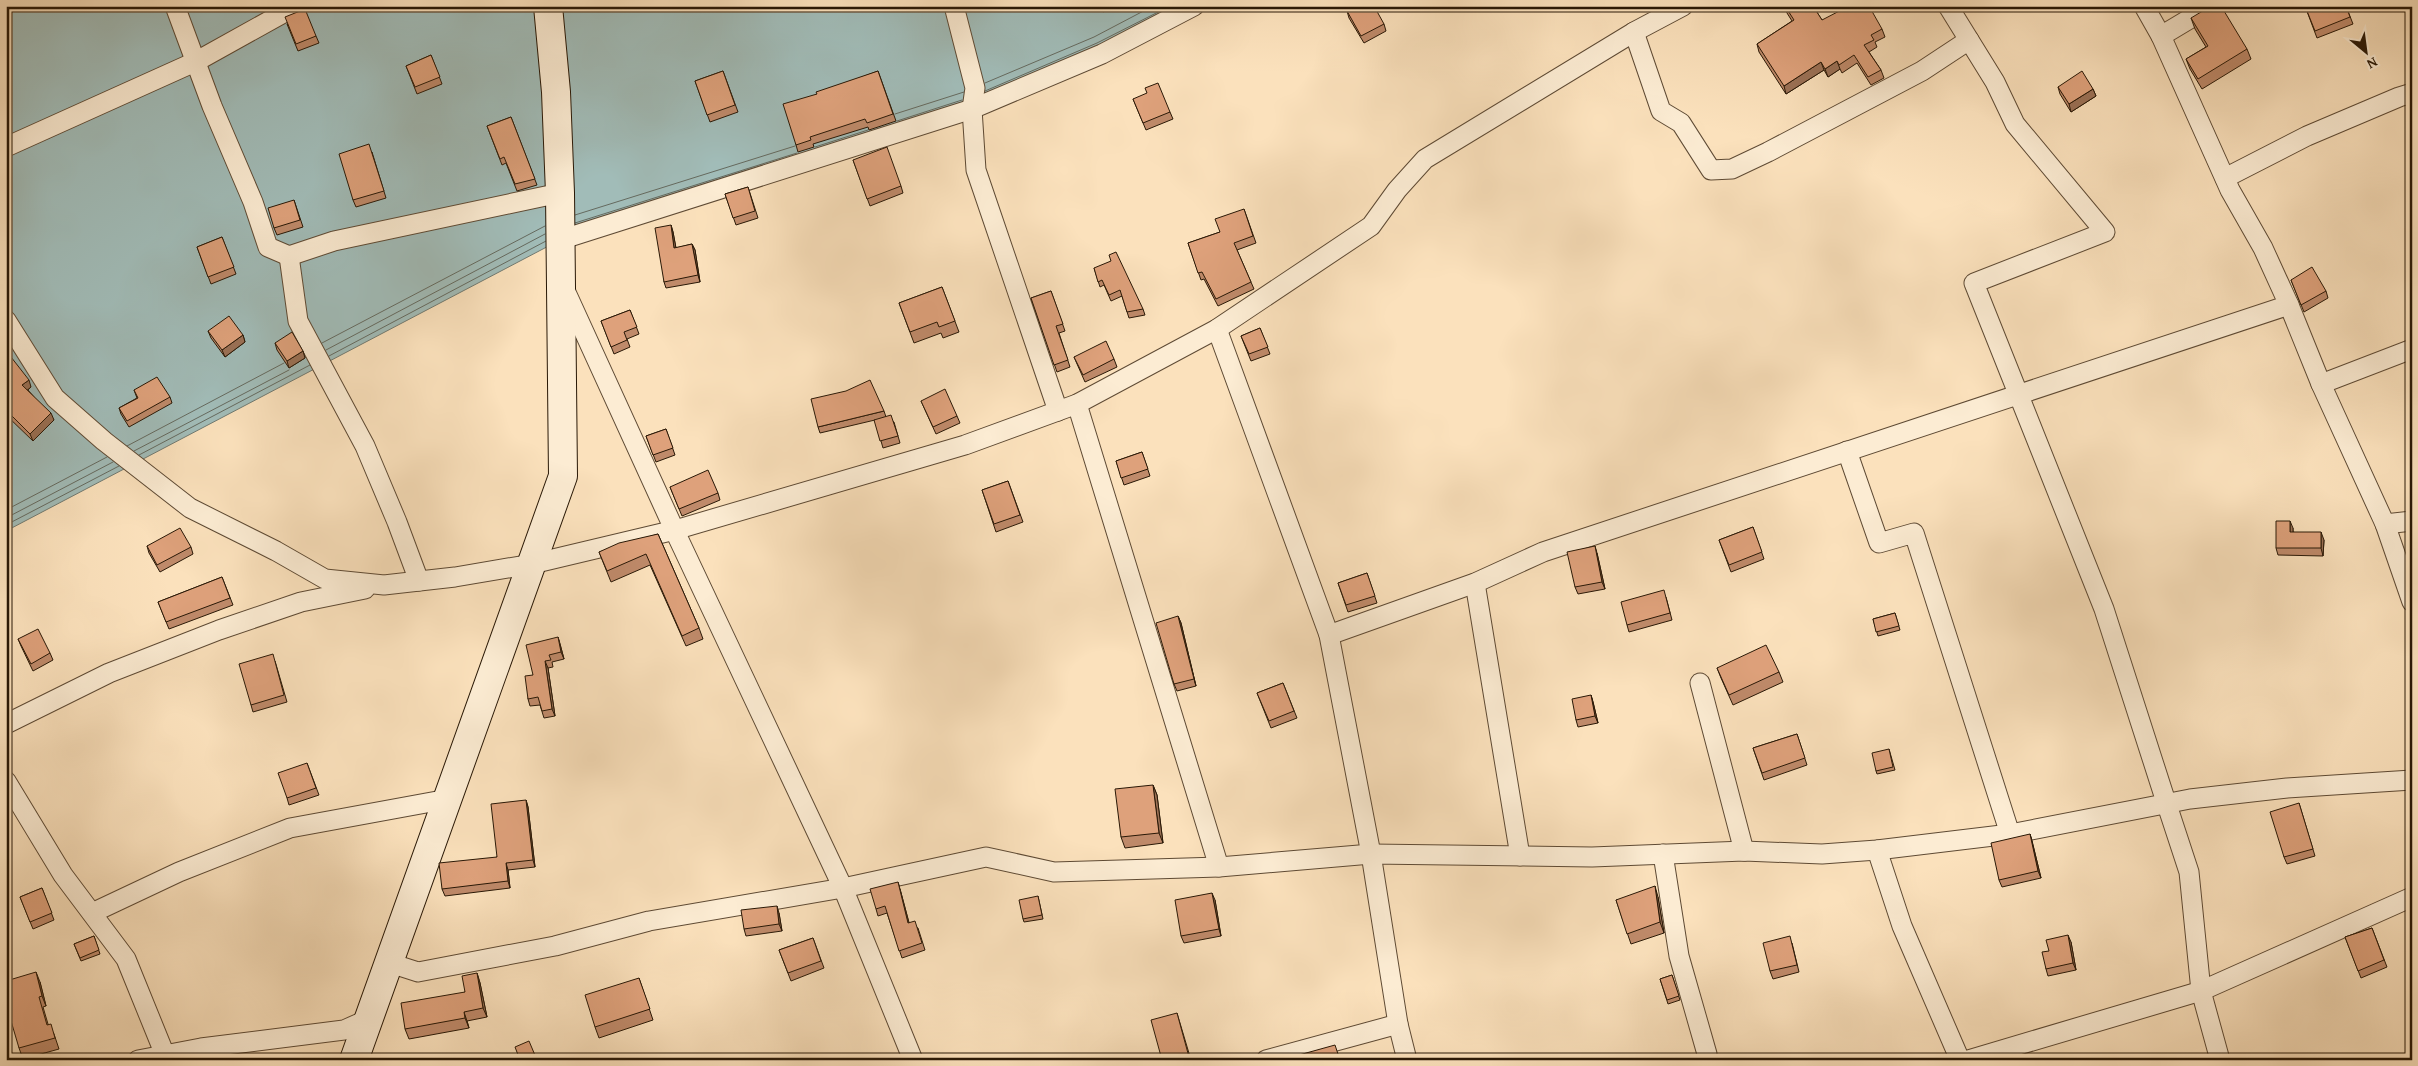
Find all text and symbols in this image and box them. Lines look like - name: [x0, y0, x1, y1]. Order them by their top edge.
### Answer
- north arrow: [2340, 28, 2390, 78]
- text: N: [2363, 52, 2381, 75]

